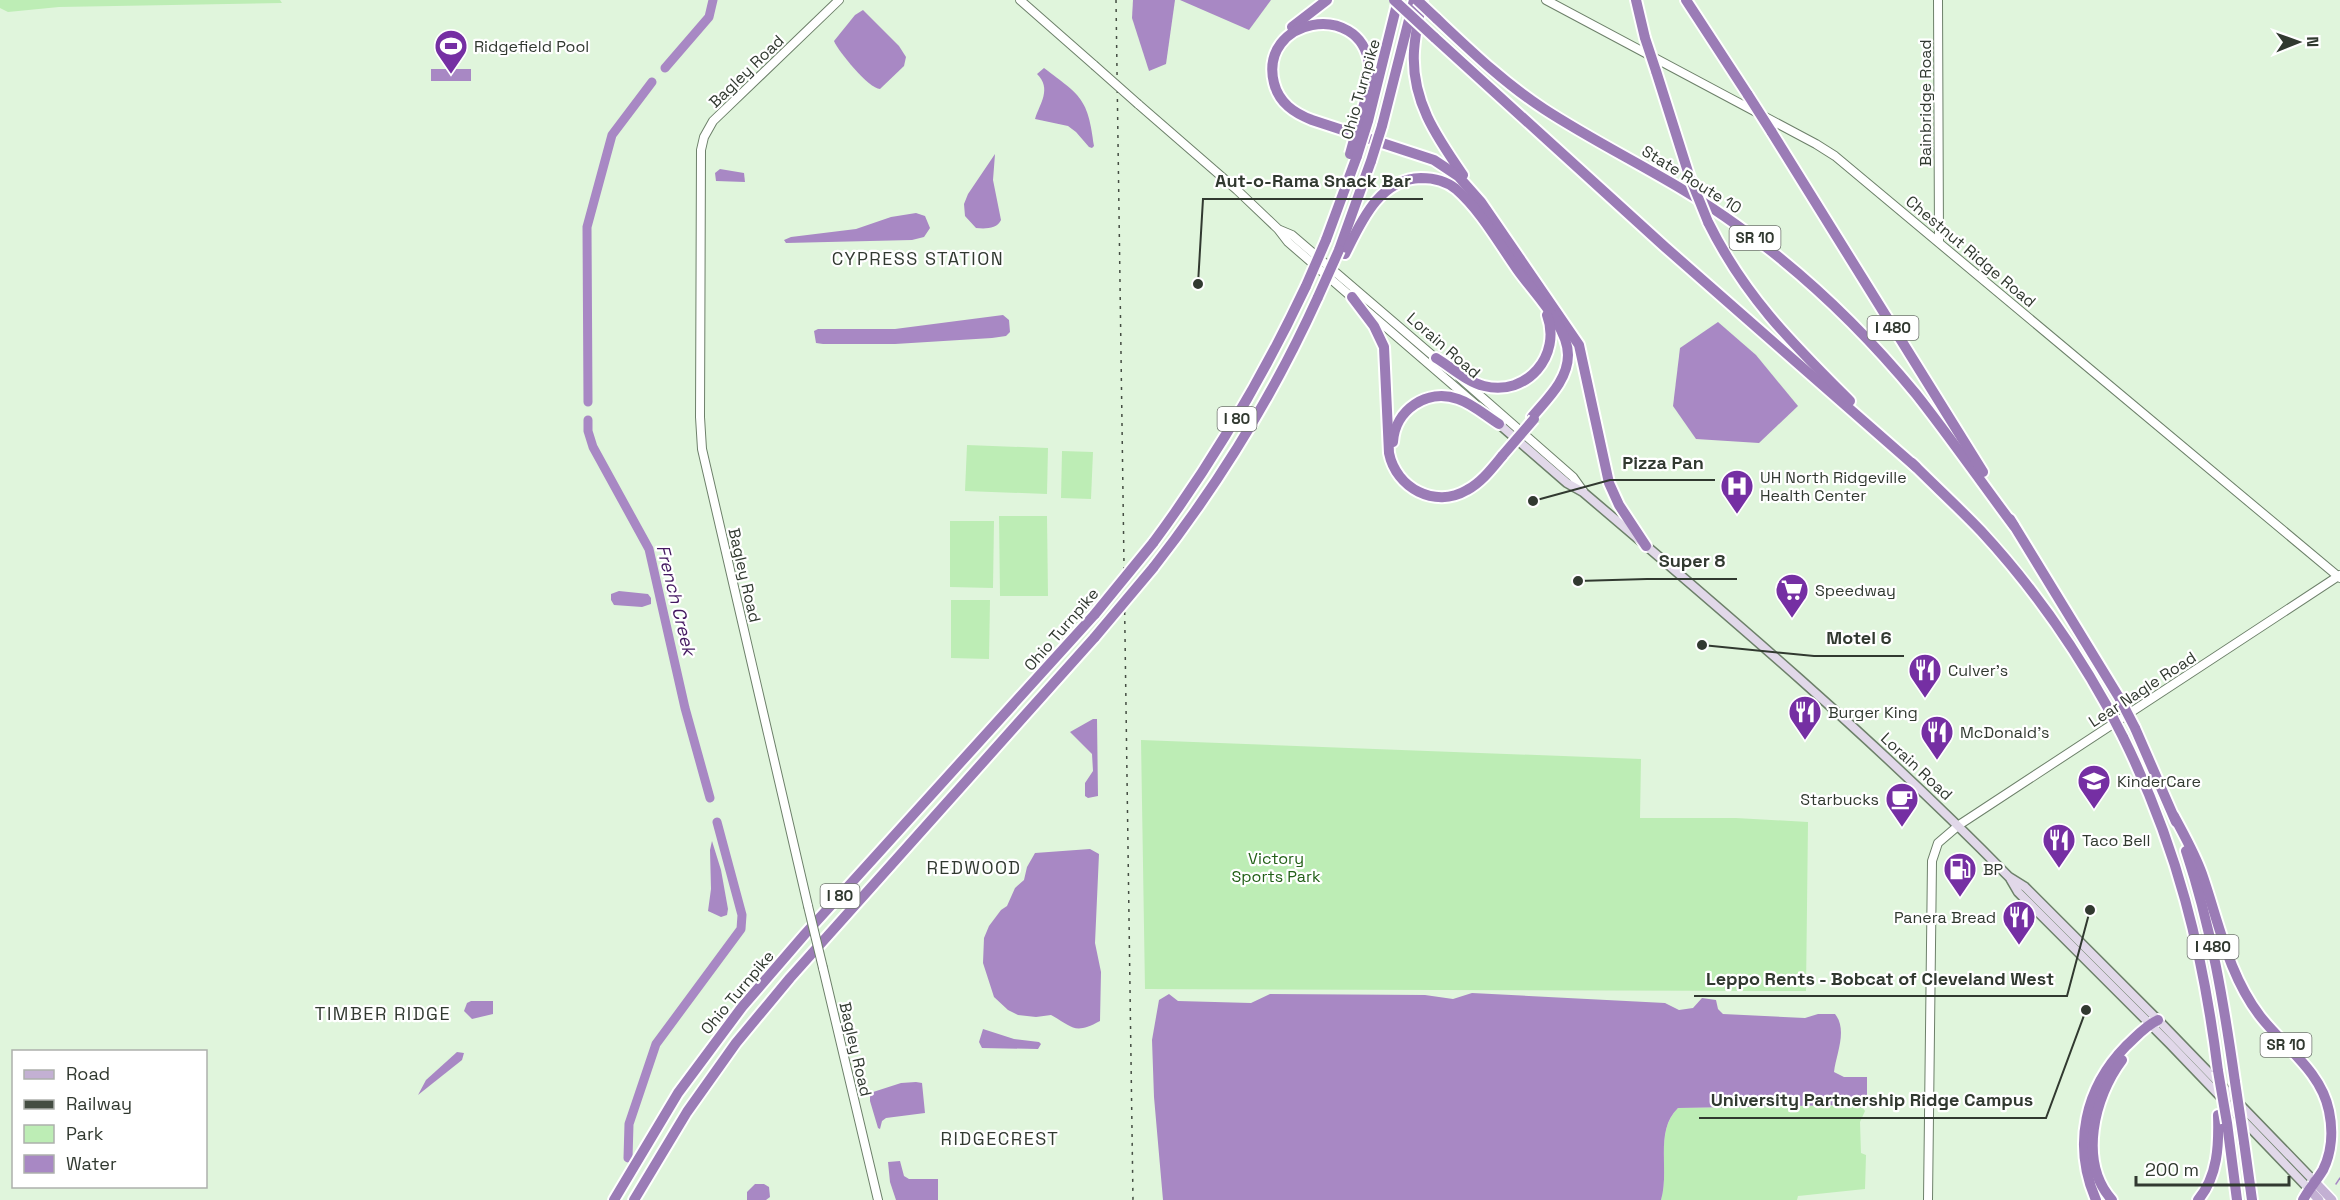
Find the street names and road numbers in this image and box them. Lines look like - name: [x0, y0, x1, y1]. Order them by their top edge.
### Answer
- street label: Bagley Road: [704, 30, 788, 112]
- street label: Ohio Turnpike: [1336, 36, 1385, 142]
- street label: Bainbridge Road: [1915, 39, 1936, 167]
- street label: State Route 10: [1638, 140, 1746, 218]
- street label: Chestnut Ridge Road: [1901, 191, 2040, 312]
- road number: SR 10: [1730, 226, 1780, 250]
- street label: Lorain Road: [1403, 308, 1485, 383]
- road number: I 480: [1868, 316, 1918, 340]
- road number: I 80: [1218, 407, 1256, 431]
- street label: Bagley Road: [723, 526, 766, 624]
- street label: Ohio Turnpike: [1019, 583, 1103, 675]
- street label: Lear Nagle Road: [2084, 647, 2200, 732]
- street label: Lorain Road: [1876, 728, 1957, 805]
- road number: I 80: [820, 884, 860, 908]
- road number: I 480: [2188, 935, 2238, 959]
- street label: Ohio Turnpike: [696, 946, 779, 1039]
- street label: Bagley Road: [834, 1000, 877, 1098]
- road number: SR 10: [2260, 1033, 2312, 1057]

